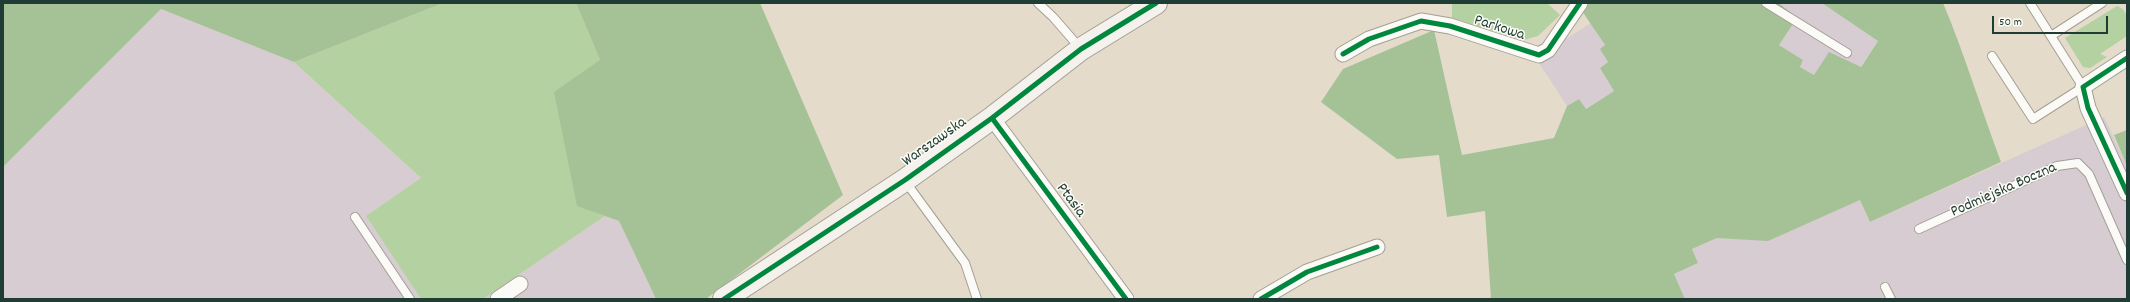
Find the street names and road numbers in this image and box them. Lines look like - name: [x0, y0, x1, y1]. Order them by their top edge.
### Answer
- street label: Parkowa: [1471, 12, 1527, 46]
- street label: Warszawska: [899, 114, 971, 172]
- street label: Podmiejska Boczna: [1948, 159, 2060, 223]
- street label: Ptasia: [1051, 180, 1089, 222]

